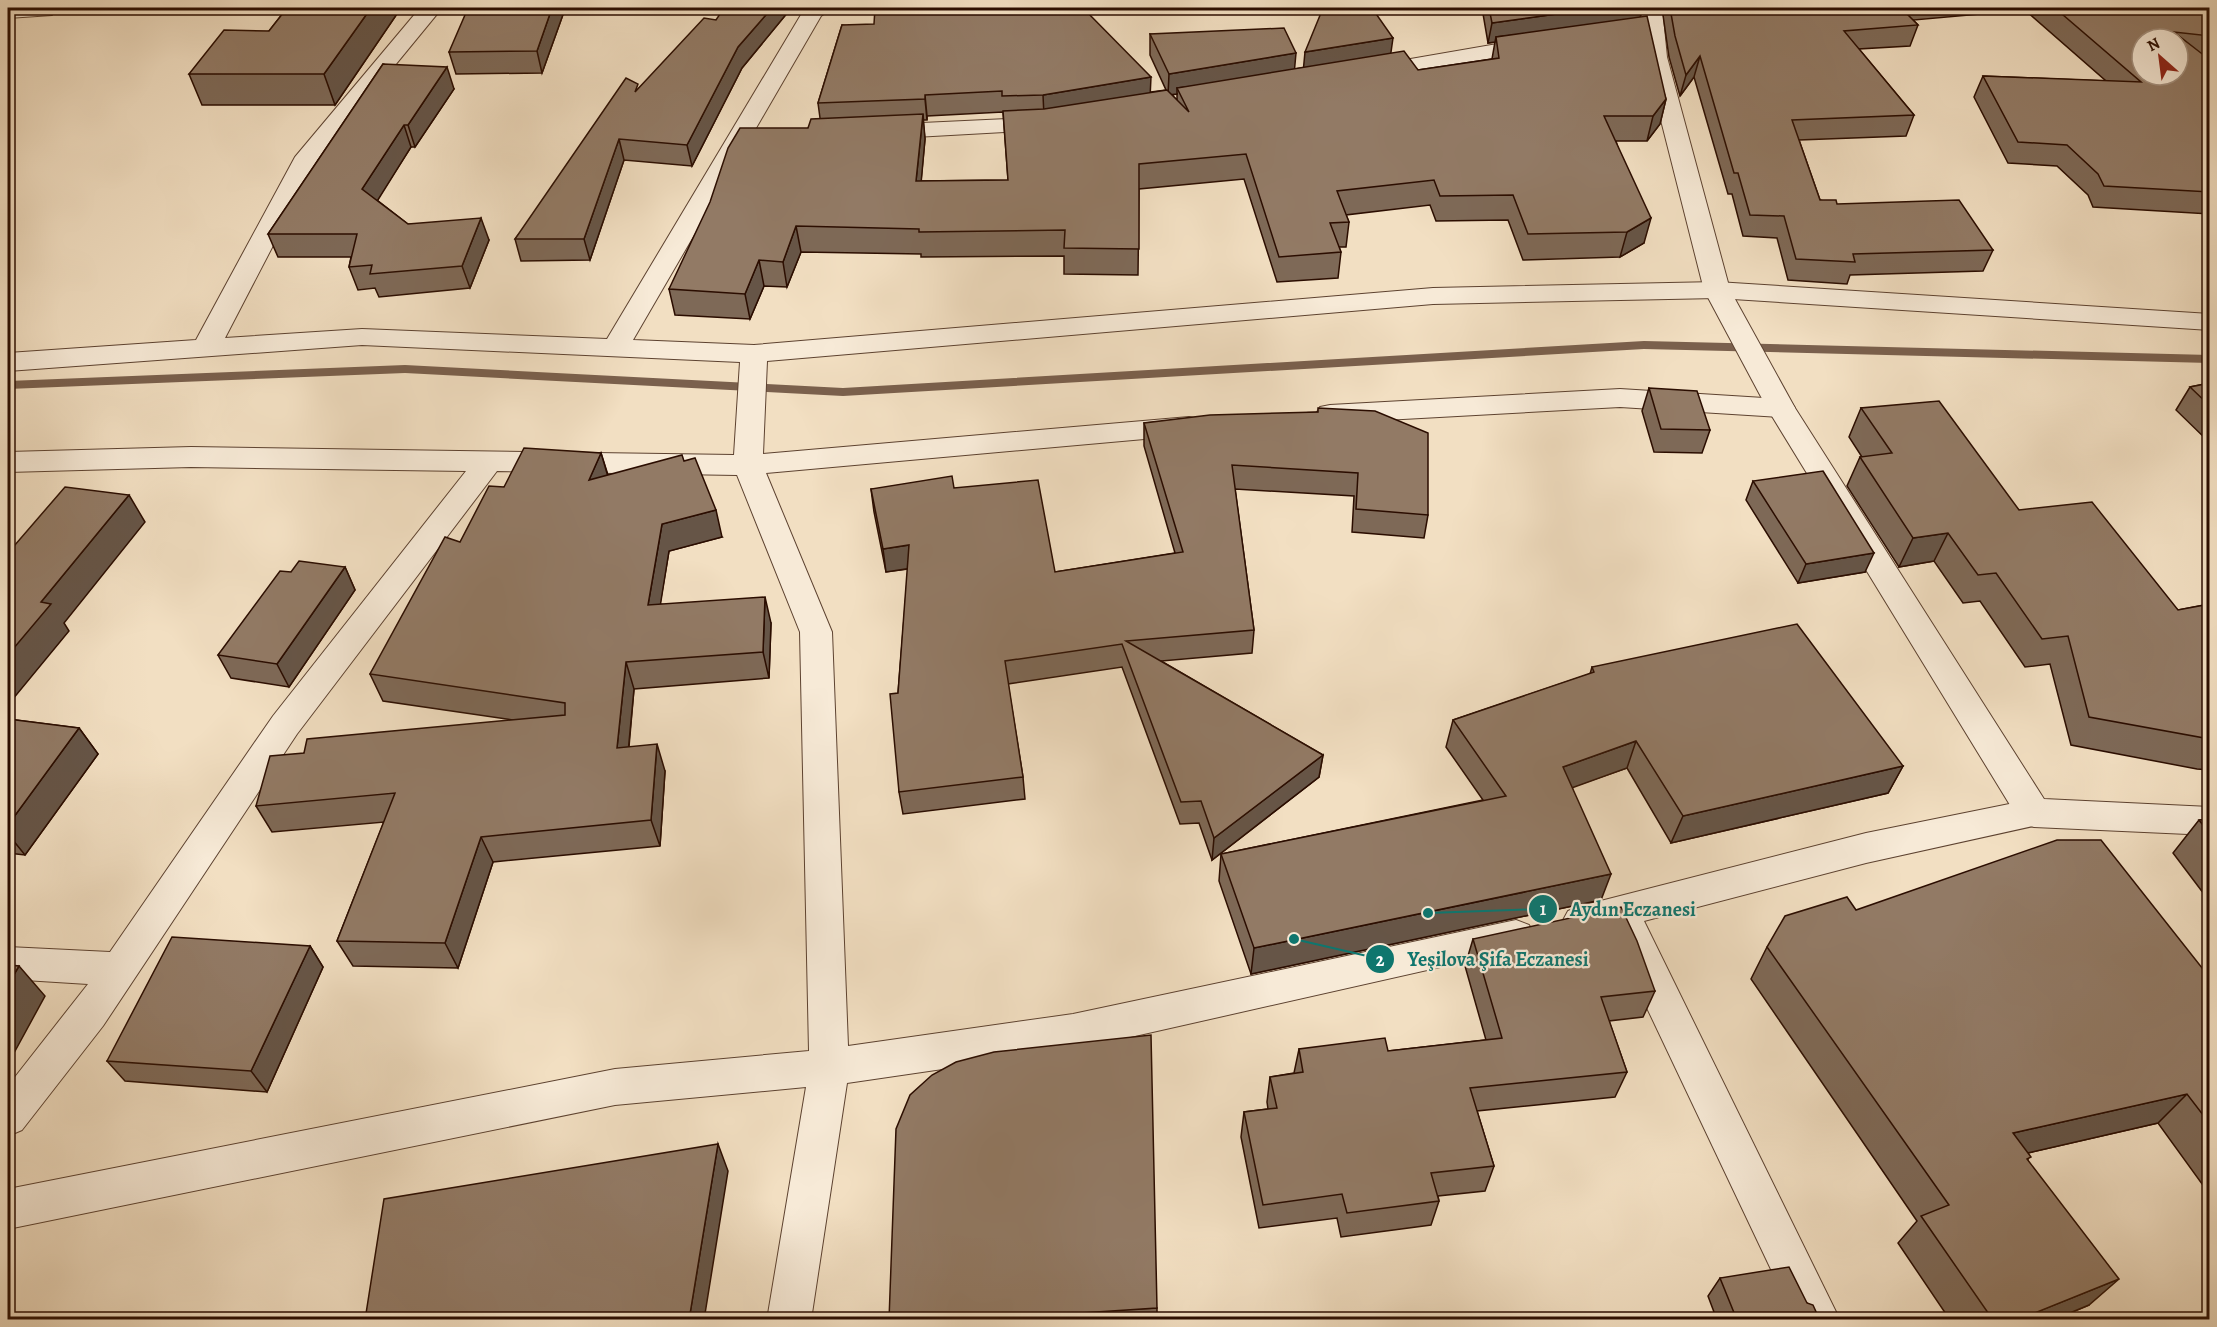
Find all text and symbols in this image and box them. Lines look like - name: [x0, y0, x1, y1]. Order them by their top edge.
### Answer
- north arrow: [2130, 27, 2190, 87]
- text: N: [2143, 32, 2164, 57]
- callout: Aydın Eczanesi: [1528, 890, 1708, 928]
- text: Aydın Eczanesi: [1569, 896, 1696, 923]
- text: 1: [1540, 897, 1547, 921]
- callout: Yeşilova Şifa Eczanesi: [1365, 940, 1600, 978]
- text: Yeşilova Şifa Eczanesi: [1406, 946, 1589, 973]
- text: 2: [1376, 948, 1385, 972]

